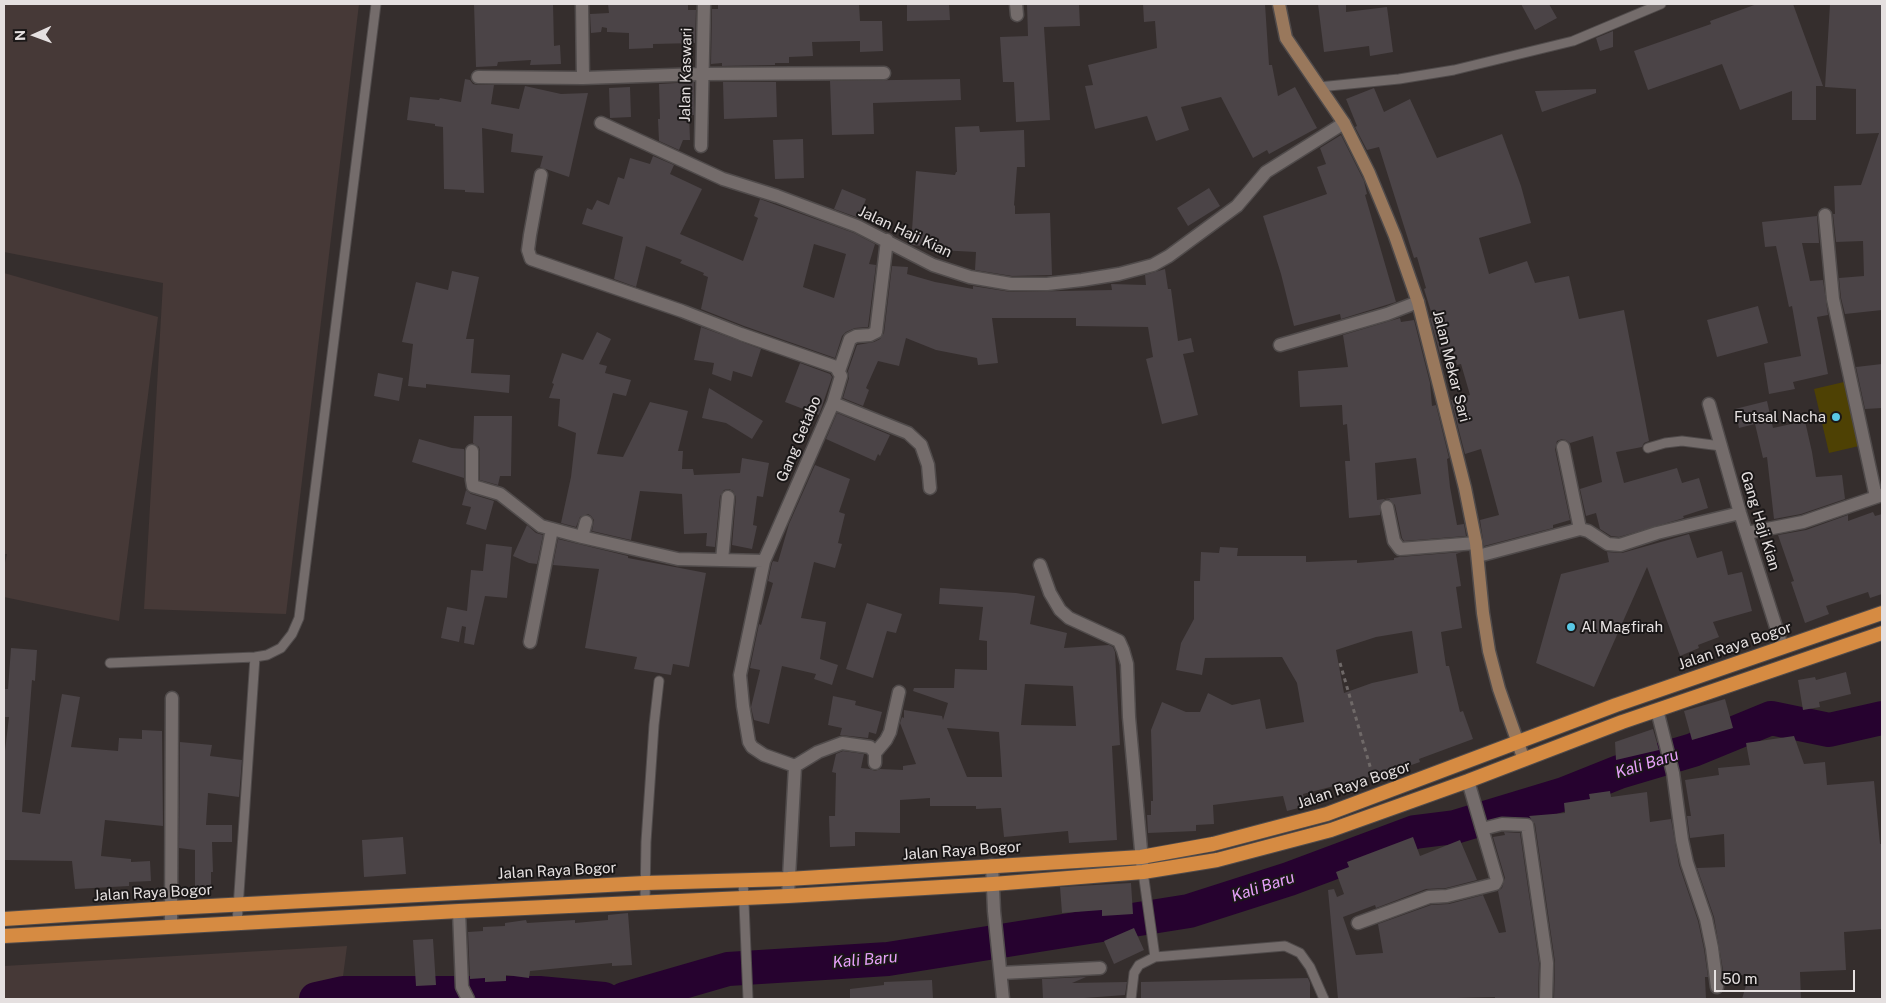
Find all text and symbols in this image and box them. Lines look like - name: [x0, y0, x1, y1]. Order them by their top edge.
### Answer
- north arrow: [10, 10, 60, 60]
- street label: Jalan Kaswari: [676, 28, 696, 122]
- text: N: [12, 30, 28, 41]
- street label: Jalan Haji Kian: [855, 202, 955, 262]
- street label: Jalan Mekar Sari: [1428, 308, 1474, 424]
- street label: Gang Getabo: [773, 393, 825, 485]
- place label: Futsal Nacha: [1734, 408, 1826, 426]
- marker: Futsal Nacha: [1830, 411, 1842, 423]
- street label: Gang Haji Kian: [1736, 469, 1784, 573]
- place label: Al Magfirah: [1581, 618, 1663, 636]
- street label: Jalan Raya Bogor: [1676, 618, 1794, 674]
- marker: Al Magfirah: [1565, 621, 1577, 633]
- water label: Kali Baru: [1613, 745, 1681, 783]
- street label: Jalan Raya Bogor: [1295, 757, 1413, 813]
- street label: Jalan Raya Bogor: [902, 838, 1022, 864]
- street label: Jalan Raya Bogor: [497, 859, 617, 883]
- water label: Kali Baru: [1229, 868, 1297, 906]
- street label: Jalan Raya Bogor: [93, 881, 213, 905]
- water label: Kali Baru: [832, 948, 898, 972]
- scale bar: [1716, 960, 1857, 992]
- text: 50 m: [1722, 970, 1757, 987]

